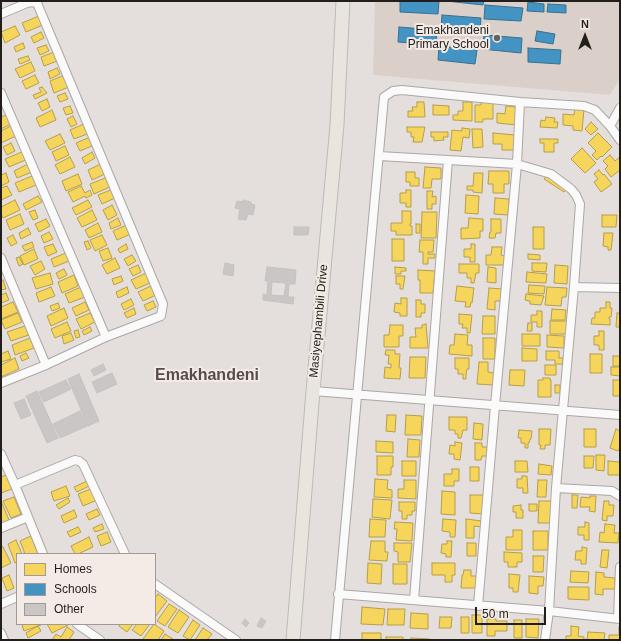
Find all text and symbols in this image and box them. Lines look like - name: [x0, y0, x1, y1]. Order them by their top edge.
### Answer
- north arrow: [565, 16, 605, 56]
- text: N: [581, 18, 589, 30]
- place label: Emakhandeni Primary School: [408, 24, 489, 52]
- marker: Emakhandeni Primary School: [492, 33, 502, 43]
- street label: Masiyephambili Drive: [307, 264, 331, 378]
- district label: Emakhandeni: [155, 366, 259, 386]
- legend: [16, 553, 156, 625]
- text: Homes: [54, 562, 92, 576]
- text: Schools: [54, 582, 97, 596]
- scale bar: [477, 599, 548, 625]
- text: Other: [54, 602, 84, 616]
- text: 50 m: [482, 607, 509, 621]

